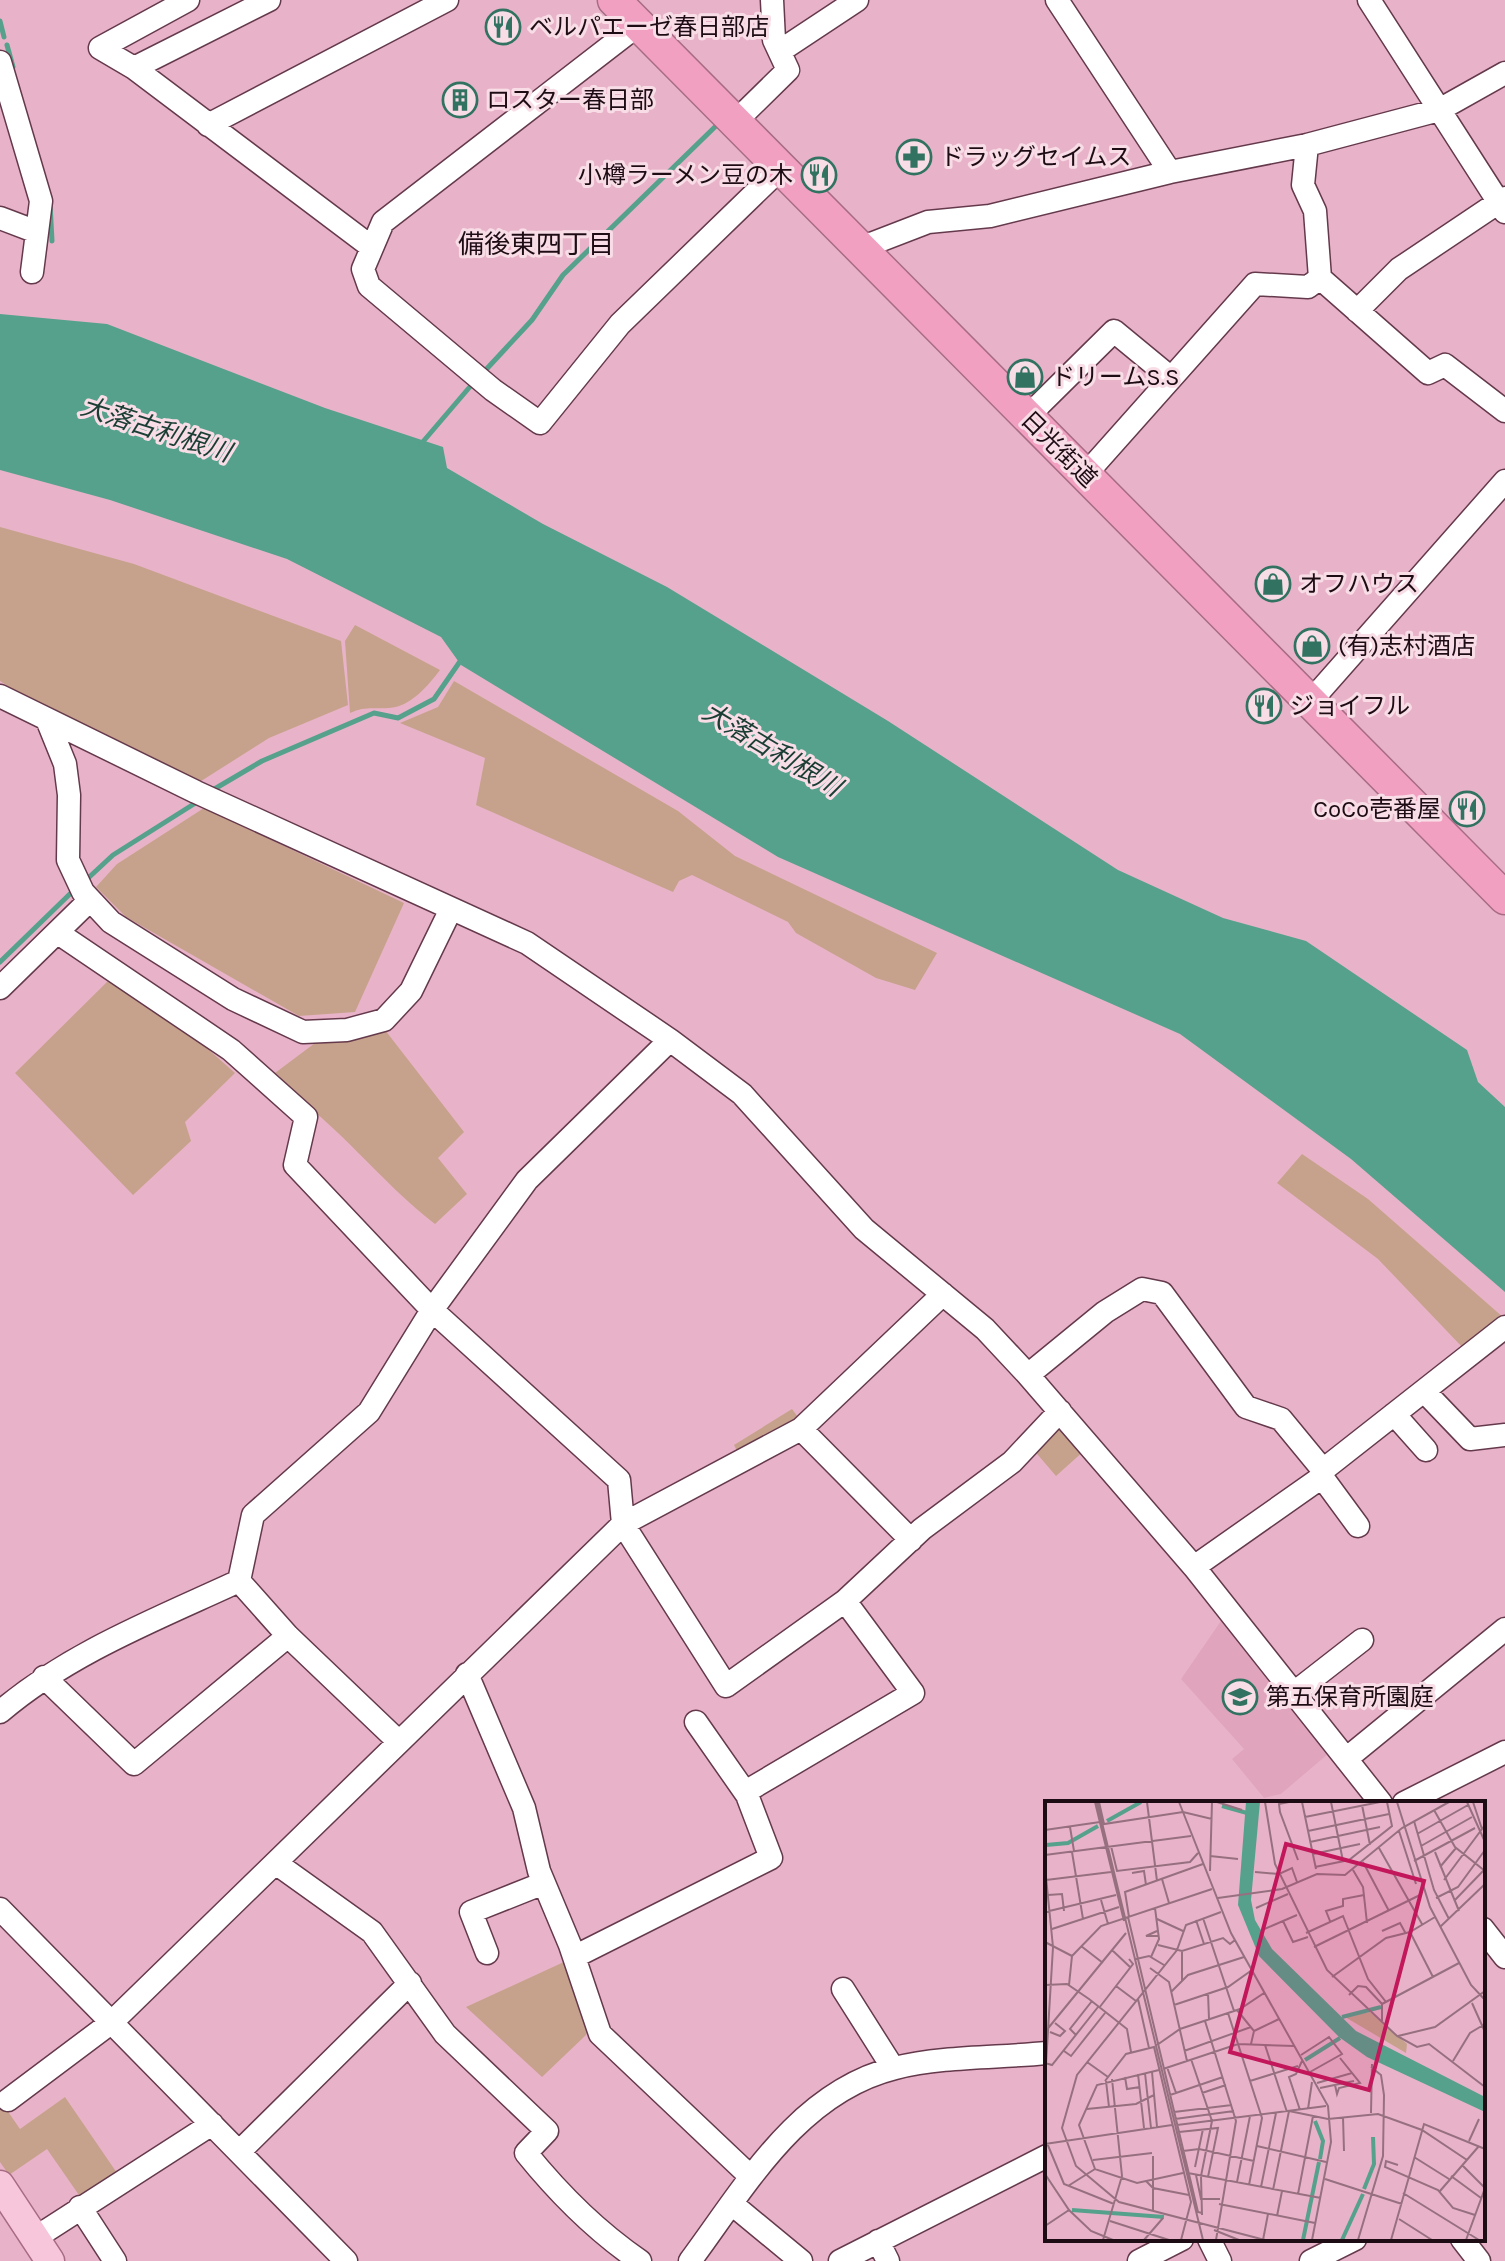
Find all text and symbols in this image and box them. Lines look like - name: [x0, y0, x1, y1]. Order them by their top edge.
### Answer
- restaurant icon: ベルパエーゼ春日部店: [484, 8, 522, 46]
- place label: ベルパエーゼ春日部店: [529, 13, 769, 41]
- building icon: ロスター春日部: [441, 81, 479, 119]
- place label: ロスター春日部: [486, 86, 654, 114]
- pharmacy icon: ドラッグセイムス: [895, 138, 933, 176]
- place label: ドラッグセイムス: [940, 143, 1132, 171]
- restaurant icon: 小樽ラーメン豆の木: [800, 156, 838, 194]
- place label: 小樽ラーメン豆の木: [578, 161, 793, 189]
- district label: 備後東四丁目: [458, 229, 614, 260]
- shop icon: ドリームS.S: [1006, 358, 1044, 396]
- place label: ドリームS.S: [1051, 363, 1180, 391]
- water label: 大落古利根川: [77, 391, 238, 469]
- street label: 日光街道: [1015, 405, 1103, 493]
- shop icon: オフハウス: [1254, 565, 1292, 603]
- place label: オフハウス: [1299, 570, 1419, 598]
- shop icon: (有)志村酒店: [1293, 627, 1331, 665]
- place label: (有)志村酒店: [1338, 632, 1475, 660]
- restaurant icon: ジョイフル: [1245, 687, 1283, 725]
- place label: ジョイフル: [1290, 692, 1410, 720]
- water label: 大落古利根川: [697, 696, 849, 804]
- restaurant icon: CoCo壱番屋: [1448, 790, 1486, 828]
- place label: CoCo壱番屋: [1313, 795, 1441, 823]
- school or university icon: 第五保育所園庭: [1221, 1678, 1259, 1716]
- place label: 第五保育所園庭: [1266, 1683, 1434, 1711]
- inset map: [1045, 1801, 1485, 2241]

